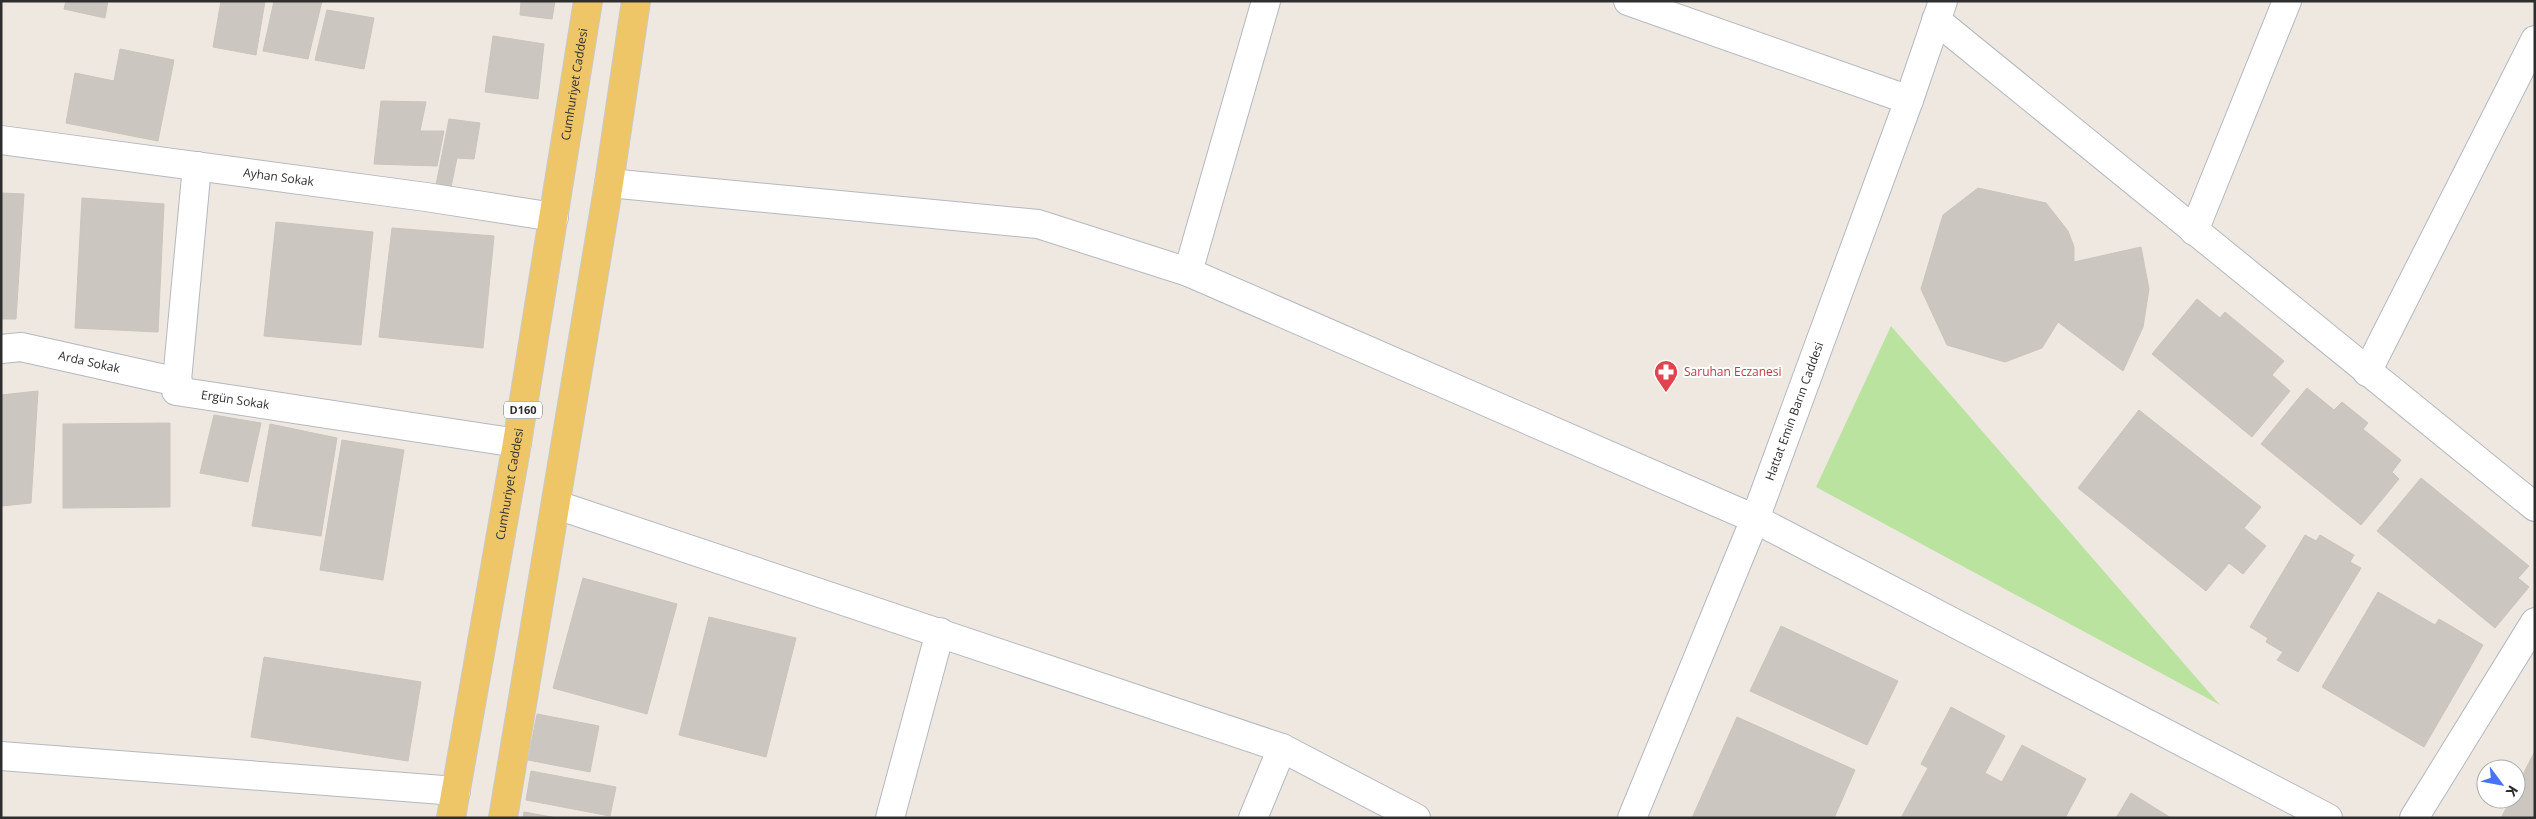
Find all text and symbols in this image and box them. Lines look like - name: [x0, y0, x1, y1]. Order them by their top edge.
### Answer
- street label: Cumhuriyet Caddesi: [557, 27, 591, 142]
- street label: Ayhan Sokak: [242, 164, 316, 190]
- street label: Hattat Emin Barın Caddesi: [1761, 339, 1827, 483]
- street label: Arda Sokak: [57, 347, 122, 377]
- pharmacy icon: Saruhan Eczanesi: [1653, 359, 1679, 393]
- place label: Saruhan Eczanesi: [1684, 363, 1782, 380]
- street label: Ergün Sokak: [200, 386, 272, 413]
- road number: D160: [504, 402, 542, 418]
- street label: Cumhuriyet Caddesi: [491, 427, 527, 541]
- north arrow: [2476, 759, 2526, 809]
- text: K: [2502, 782, 2523, 801]

